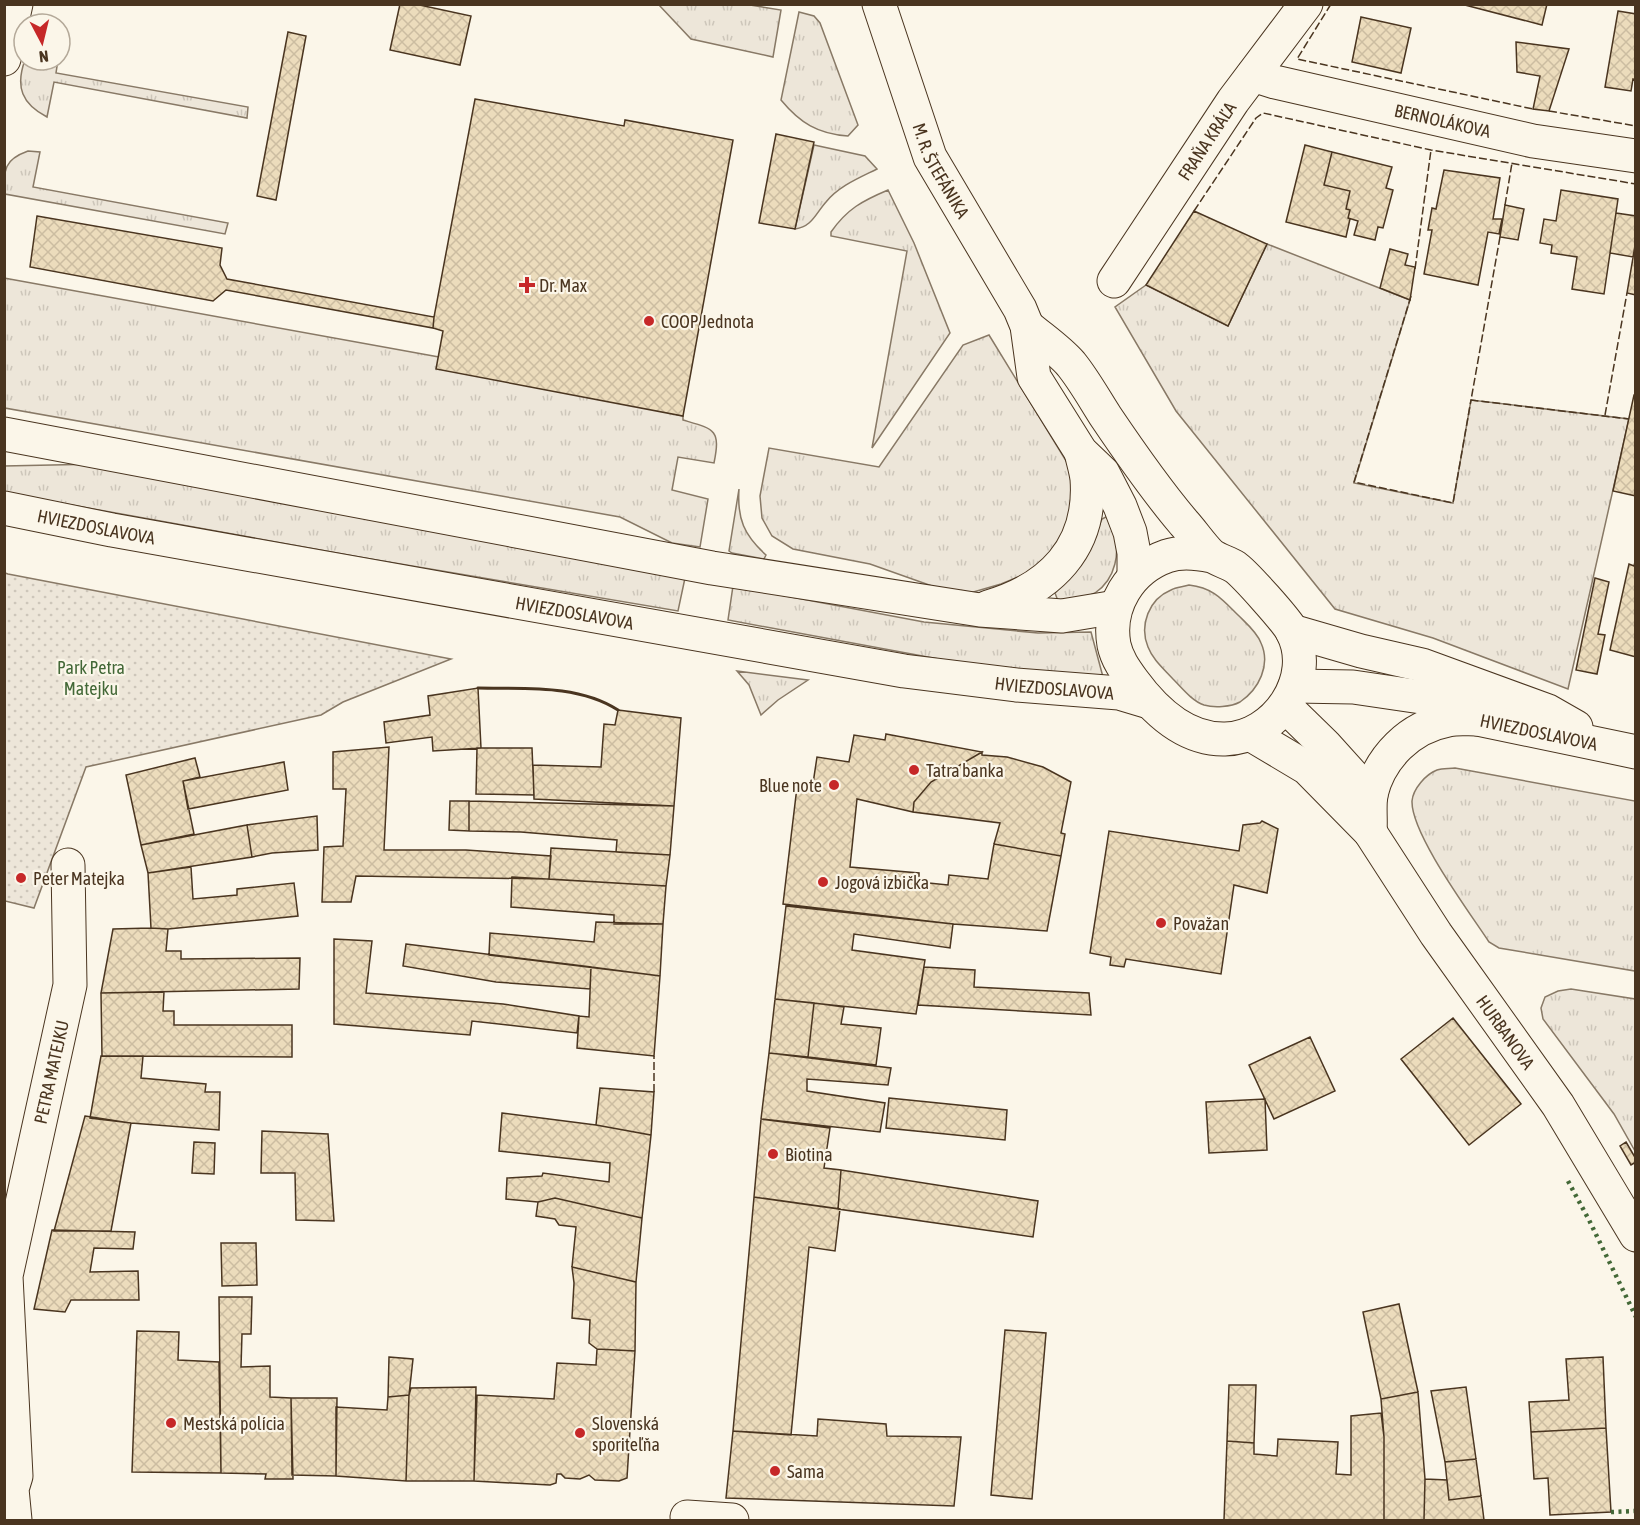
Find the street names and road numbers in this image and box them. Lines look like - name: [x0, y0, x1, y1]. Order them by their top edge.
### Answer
- street label: FRAŇA KRÁĽA: [1173, 98, 1240, 184]
- street label: BERNOLÁKOVA: [1392, 99, 1493, 142]
- street label: M. R. ŠTEFÁNIKA: [909, 120, 974, 222]
- street label: HVIEZDOSLAVOVA: [35, 505, 157, 548]
- street label: HVIEZDOSLAVOVA: [514, 592, 635, 633]
- street label: HVIEZDOSLAVOVA: [994, 672, 1115, 703]
- street label: HVIEZDOSLAVOVA: [1478, 709, 1600, 754]
- street label: HURBANOVA: [1472, 991, 1539, 1073]
- street label: PETRA MATEJKU: [29, 1018, 72, 1126]

